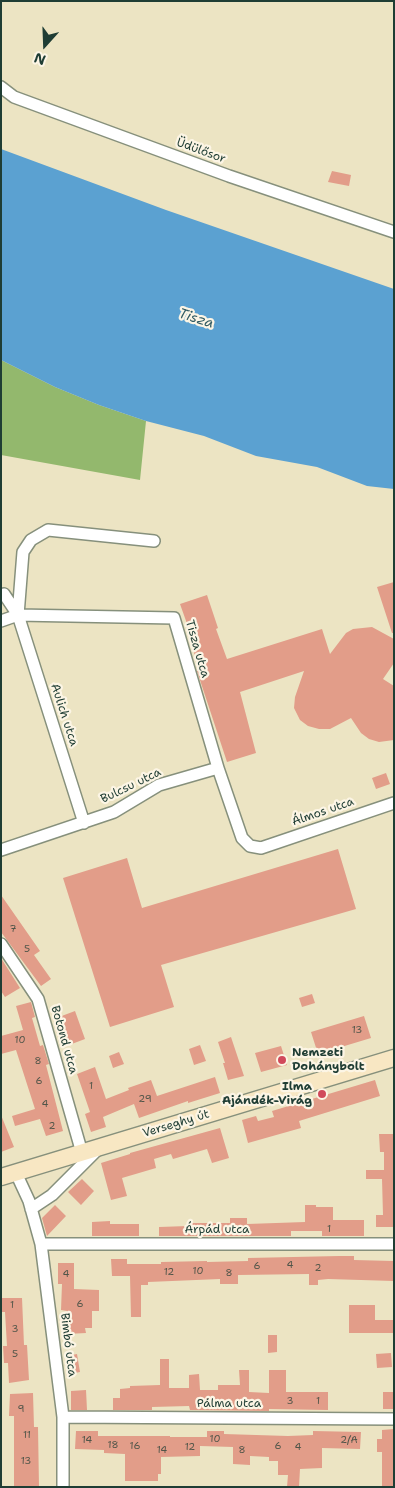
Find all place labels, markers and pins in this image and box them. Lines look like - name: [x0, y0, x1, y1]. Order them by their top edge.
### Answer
- place label: Nemzeti Dohánybolt: [292, 1046, 365, 1074]
- marker: Nemzeti Dohánybolt: [276, 1054, 288, 1066]
- place label: Ilma Ajándék-Virág: [222, 1080, 312, 1108]
- marker: Ilma Ajándék-Virág: [316, 1088, 328, 1100]

